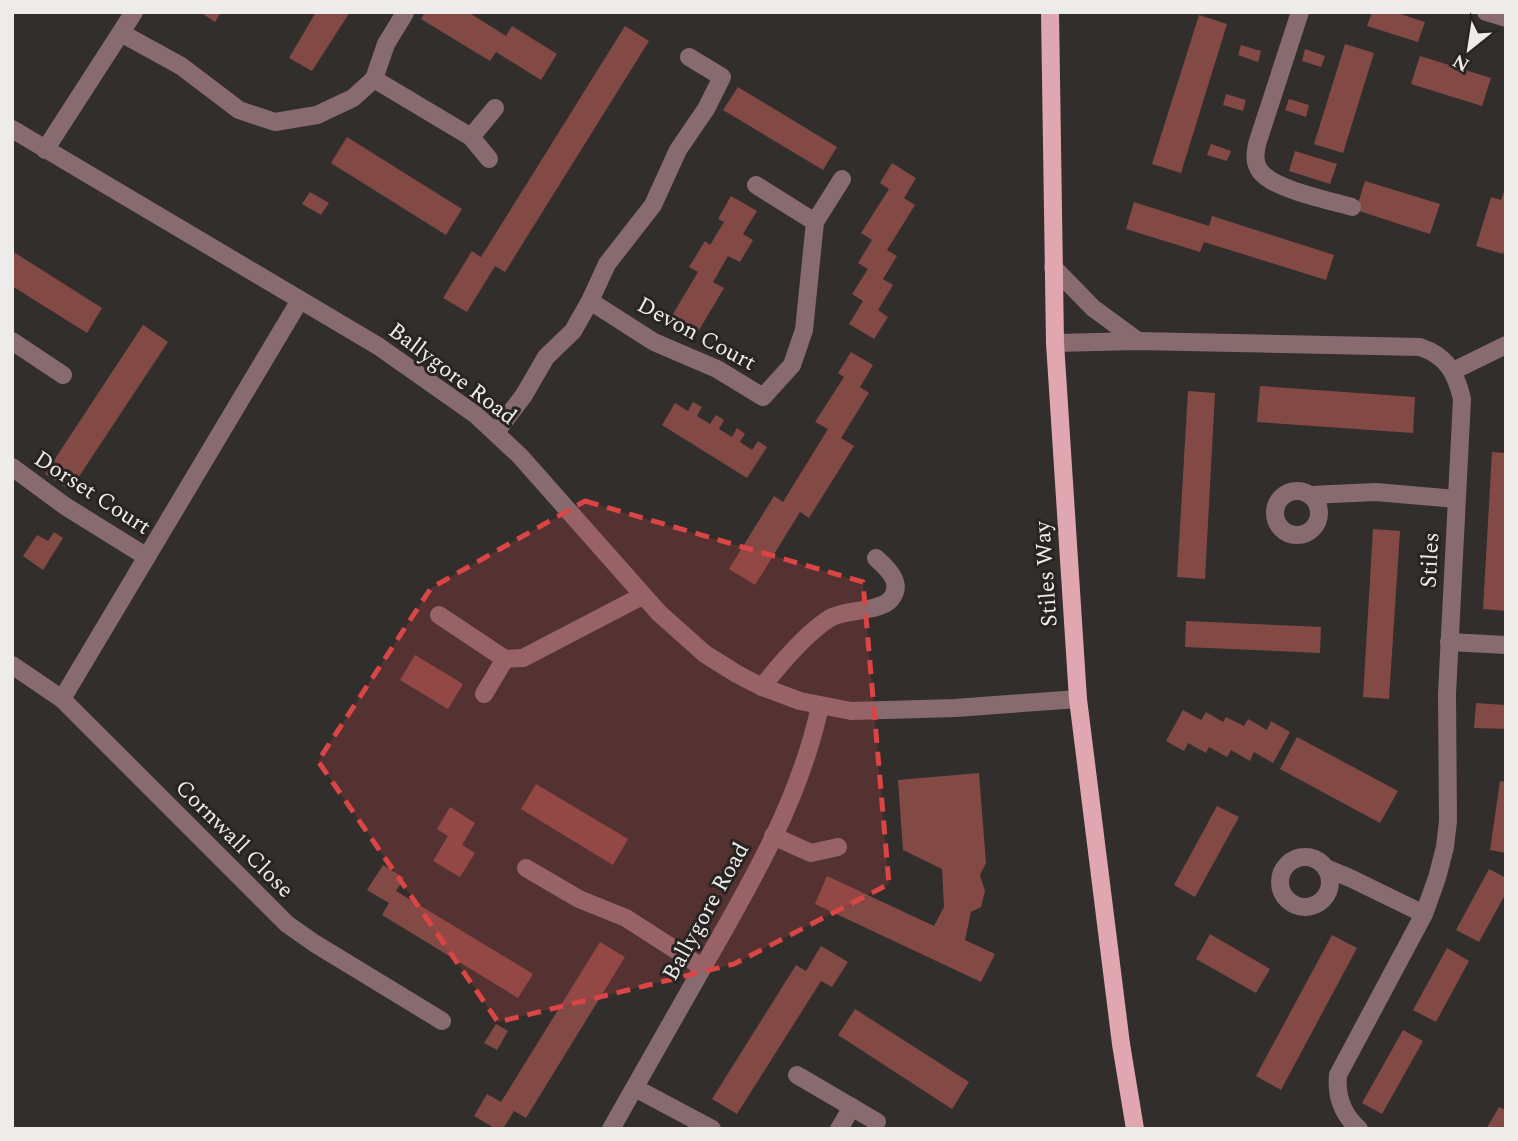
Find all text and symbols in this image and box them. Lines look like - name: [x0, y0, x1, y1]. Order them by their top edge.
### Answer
- north arrow: [1434, 14, 1504, 84]
- text: N: [1447, 46, 1475, 79]
- street label: Devon Court: [630, 288, 762, 380]
- street label: Ballygore Road: [380, 314, 524, 434]
- street label: Dorset Court: [27, 442, 158, 544]
- street label: Stiles Way: [1025, 519, 1068, 628]
- street label: Stiles: [1412, 531, 1449, 589]
- street label: Cornwall Close: [166, 772, 301, 907]
- street label: Ballygore Road: [654, 836, 759, 987]

